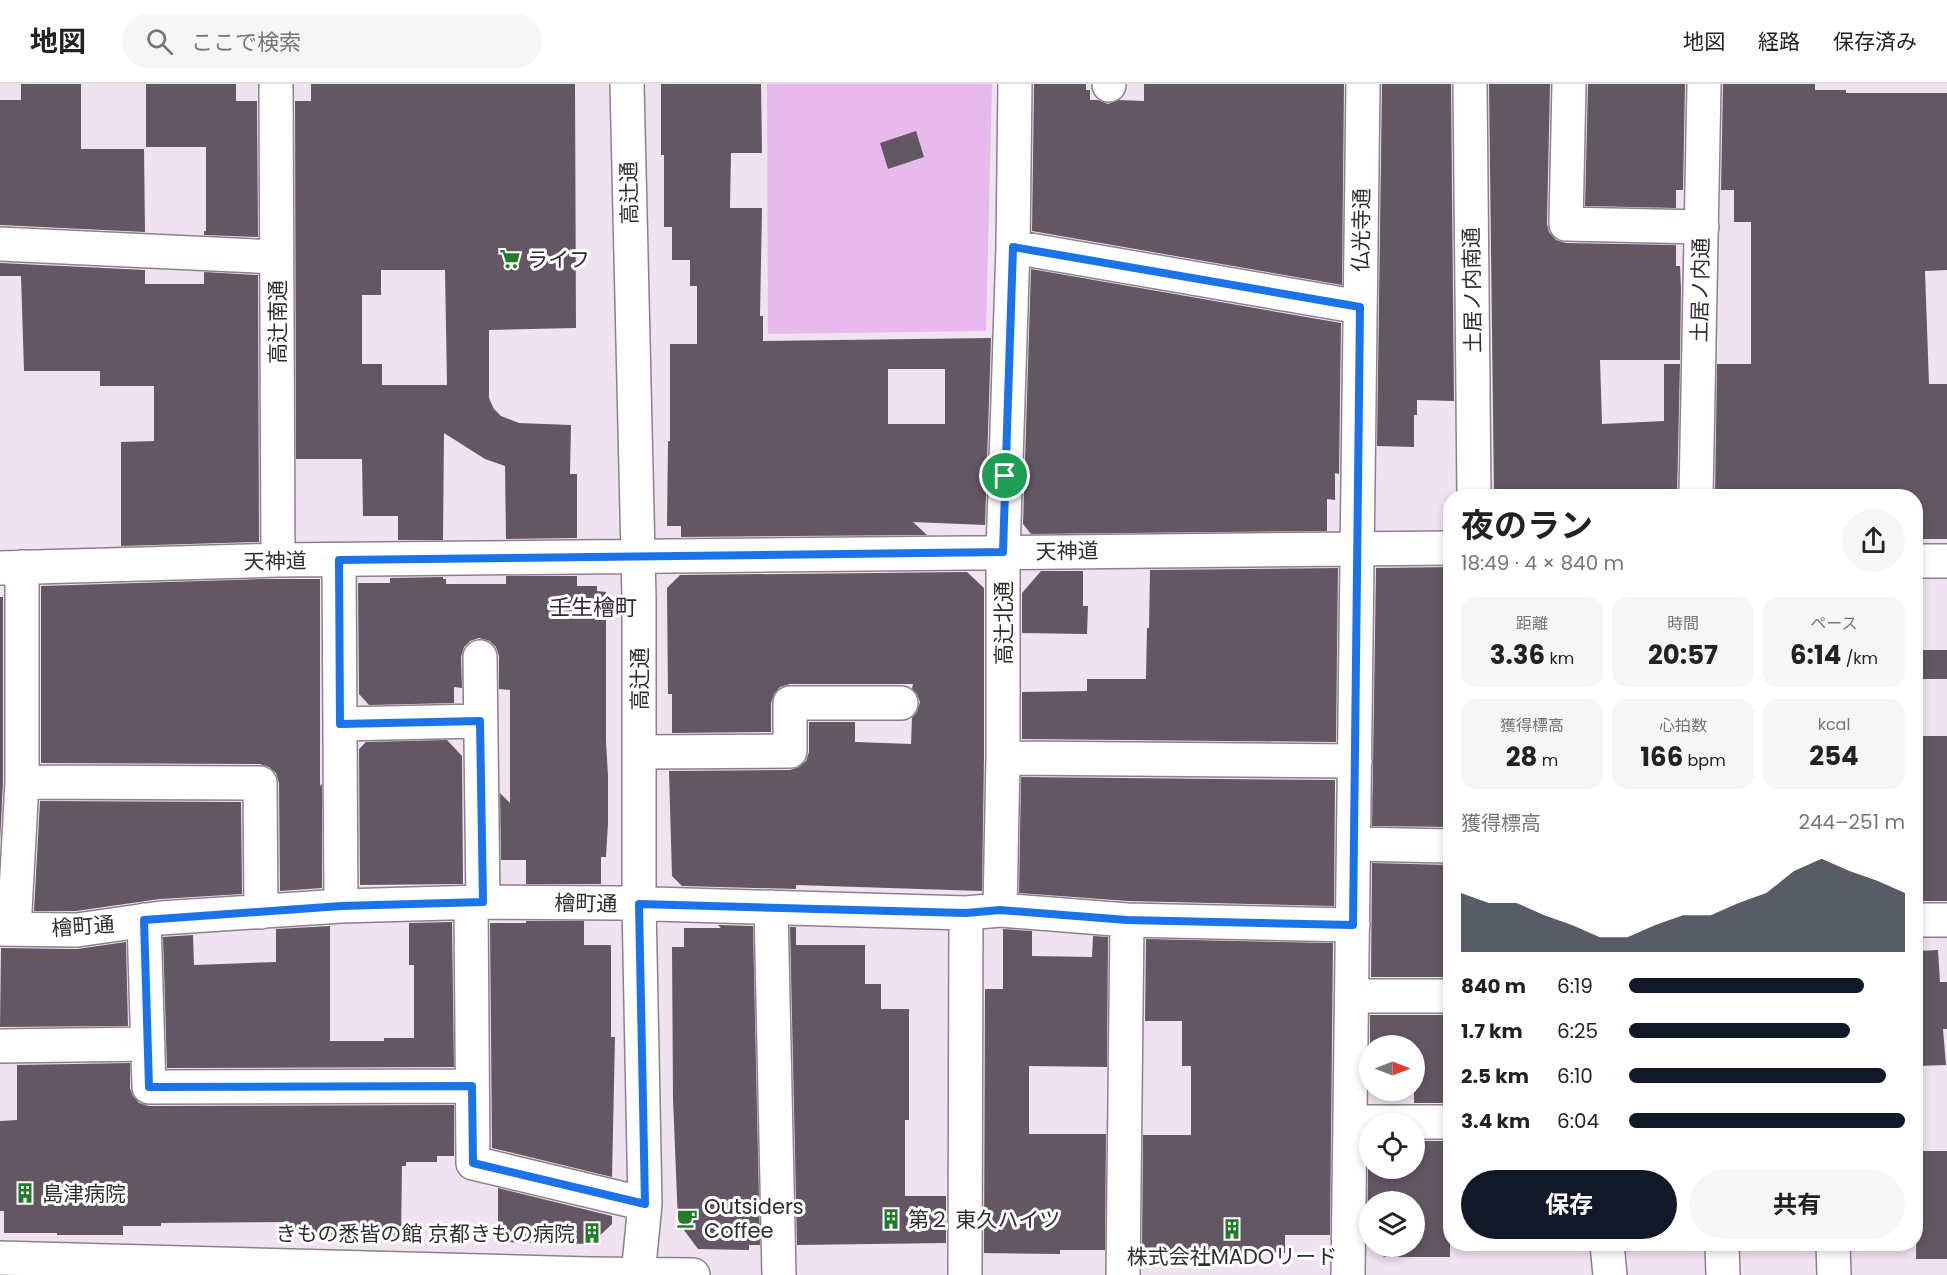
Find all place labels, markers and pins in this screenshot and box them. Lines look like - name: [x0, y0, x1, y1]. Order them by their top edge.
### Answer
- place label: ライフ: [527, 245, 590, 274]
- supermarket icon: ライフ: [498, 247, 522, 271]
- pin: [979, 450, 1030, 501]
- place label: 島津病院: [42, 1179, 126, 1208]
- building icon: 島津病院: [13, 1181, 37, 1205]
- place label: Outsiders Coffee: [704, 1192, 804, 1245]
- place label: 第２ 東久ハイツ: [908, 1205, 1060, 1234]
- cafe icon: Outsiders Coffee: [675, 1206, 699, 1230]
- building icon: 第２ 東久ハイツ: [879, 1207, 903, 1231]
- building icon: 株式会社MADOリード: [1220, 1217, 1244, 1241]
- place label: きもの悉皆の館 京都きもの病院: [275, 1219, 575, 1248]
- building icon: きもの悉皆の館 京都きもの病院: [580, 1221, 604, 1245]
- place label: 株式会社MADOリード: [1127, 1242, 1337, 1271]

